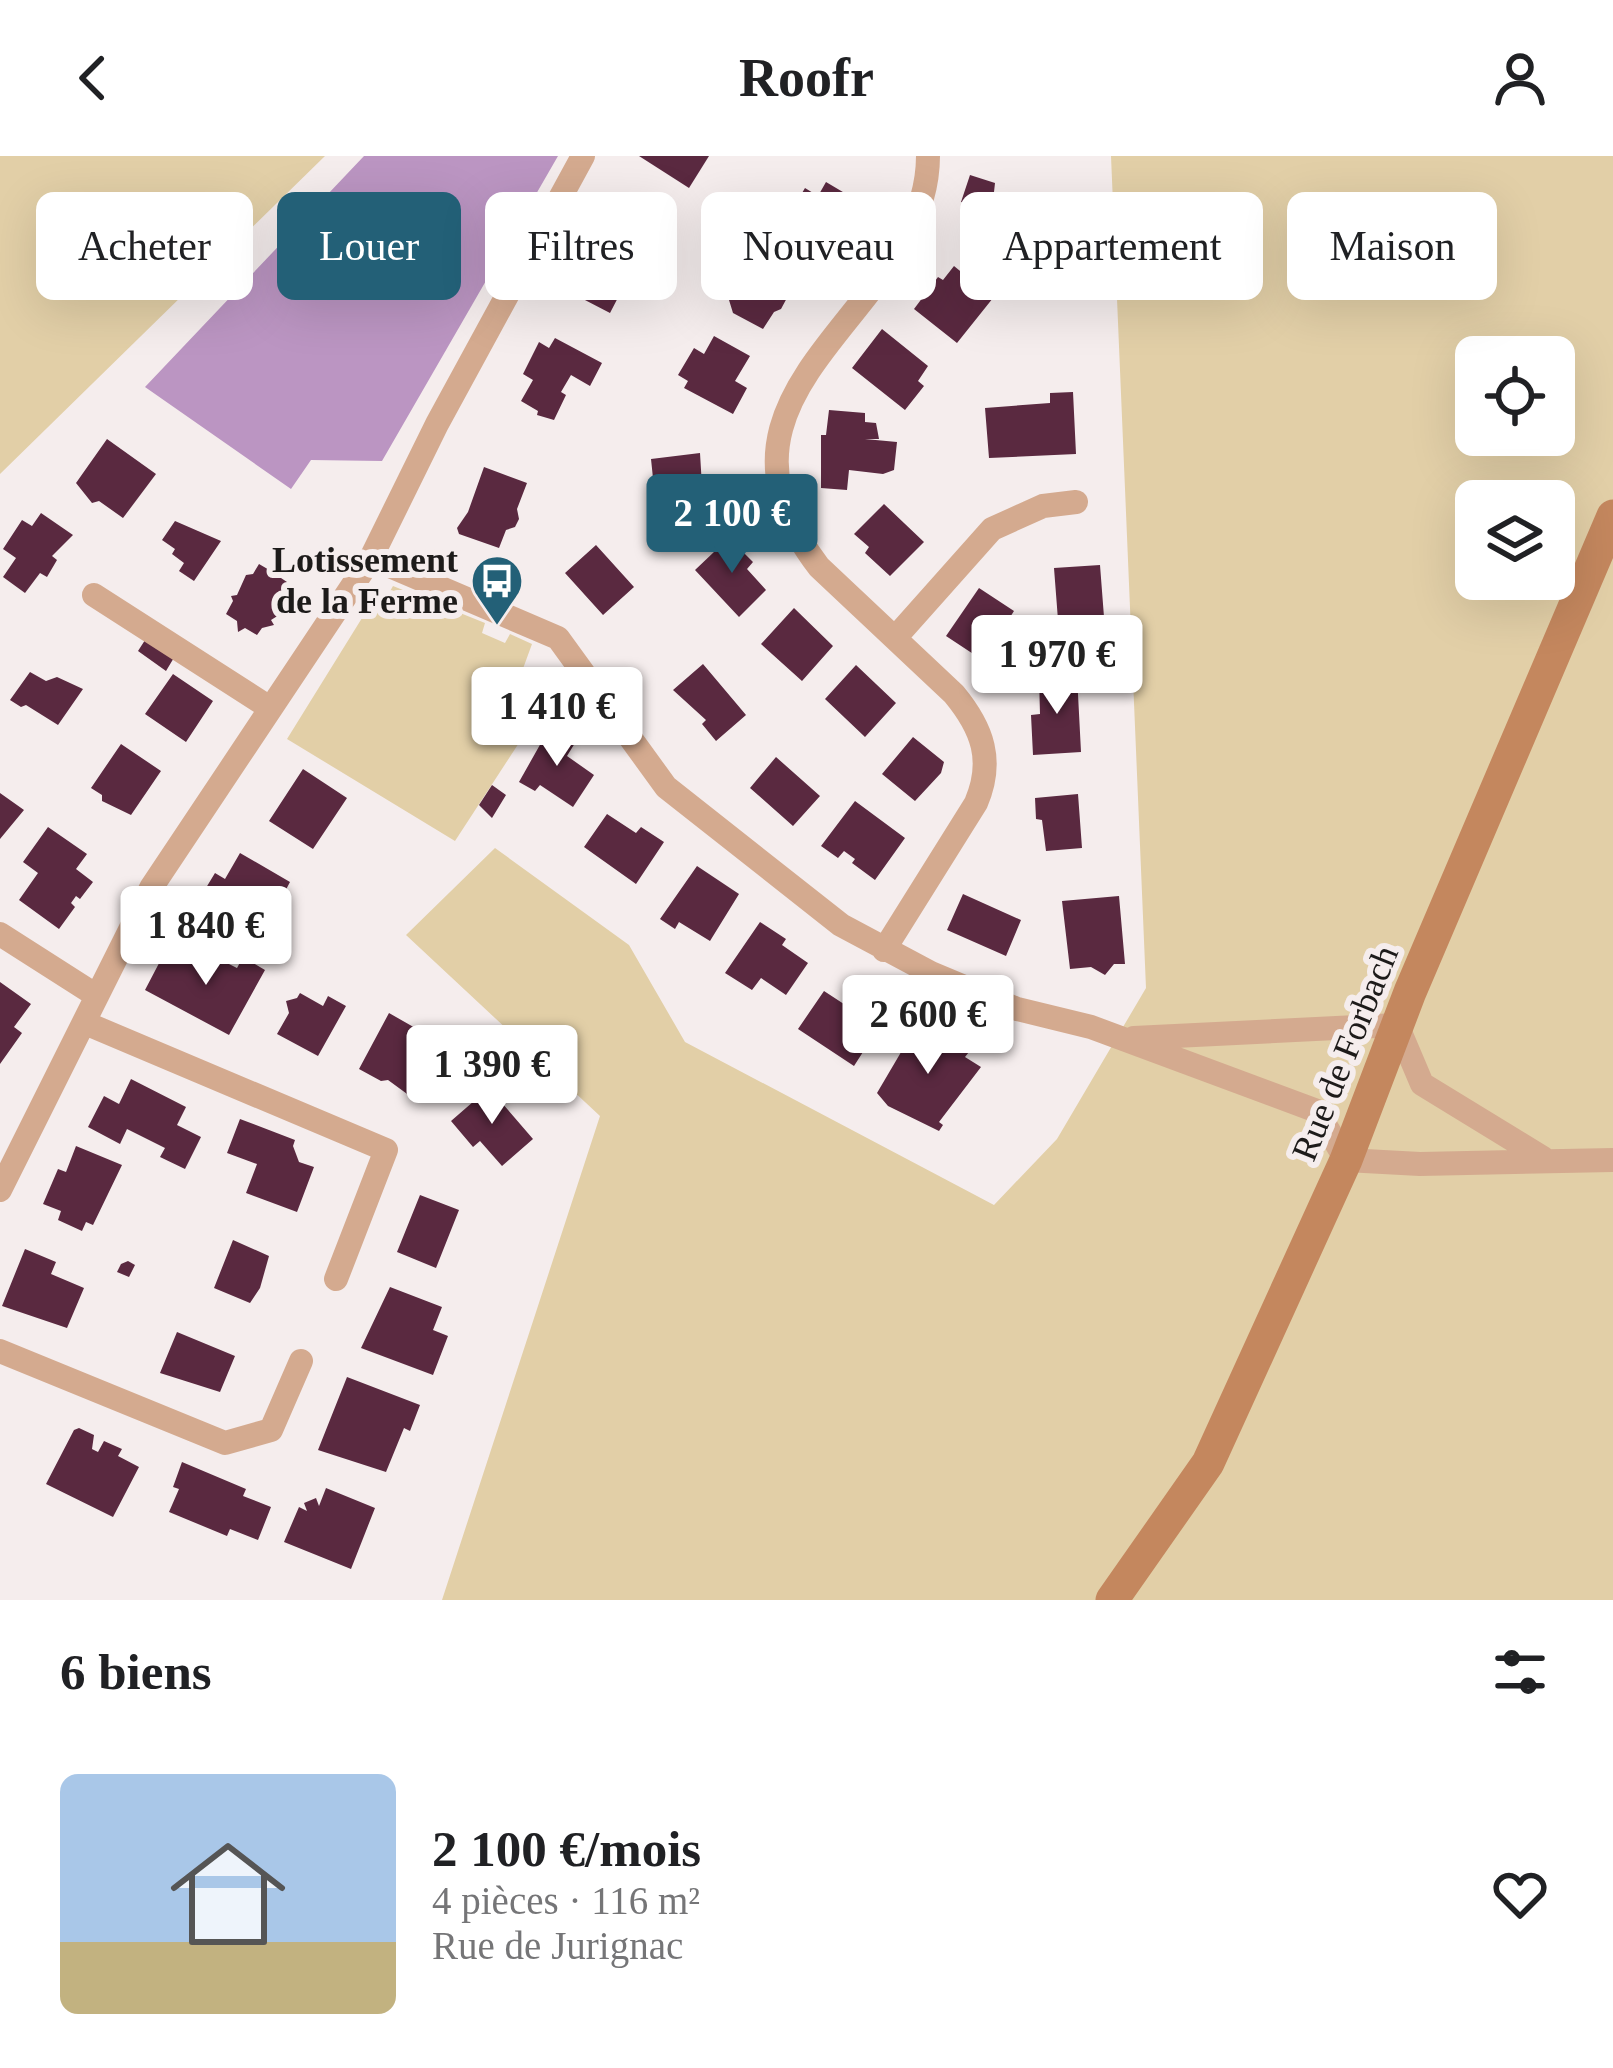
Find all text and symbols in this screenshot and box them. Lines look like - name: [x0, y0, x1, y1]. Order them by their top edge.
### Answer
- icon: back: [60, 45, 126, 111]
- icon: person: [1487, 45, 1553, 111]
- text: Roofr: [739, 48, 874, 108]
- chip: Acheter: [36, 192, 253, 300]
- chip: Louer: [277, 192, 461, 300]
- chip: Filtres: [485, 192, 677, 300]
- chip: Nouveau: [701, 192, 936, 300]
- chip: Appartement: [960, 192, 1263, 300]
- chip: Maison: [1287, 192, 1497, 300]
- map controls: [1455, 336, 1575, 600]
- button: locate: [1455, 336, 1575, 456]
- pin: 2 100 €: [621, 474, 843, 576]
- button: layers: [1455, 480, 1575, 600]
- text: 2 100 €: [674, 491, 791, 534]
- place label: Lotissement de la Ferme: [272, 540, 458, 621]
- bus stop icon: Lotissement de la Ferme: [469, 553, 525, 627]
- pin: 1 970 €: [946, 615, 1168, 717]
- text: 1 970 €: [999, 632, 1116, 675]
- pin: 1 410 €: [446, 667, 668, 769]
- text: 1 410 €: [499, 684, 616, 727]
- pin: 1 840 €: [95, 886, 317, 988]
- text: 1 840 €: [148, 903, 265, 946]
- street label: Rue de Forbach: [1284, 940, 1406, 1166]
- pin: 2 600 €: [817, 975, 1039, 1077]
- text: 2 600 €: [870, 992, 987, 1035]
- pin: 1 390 €: [381, 1025, 603, 1127]
- text: 1 390 €: [434, 1042, 551, 1085]
- icon: filters: [1487, 1639, 1553, 1705]
- text: 6 biens: [60, 1644, 212, 1700]
- text: 2 100 €/mois: [432, 1821, 701, 1877]
- icon: home: [156, 1822, 300, 1966]
- icon: heart: [1487, 1861, 1553, 1927]
- text: 4 pièces · 116 m²: [432, 1879, 700, 1922]
- text: Rue de Jurignac: [432, 1924, 683, 1967]

